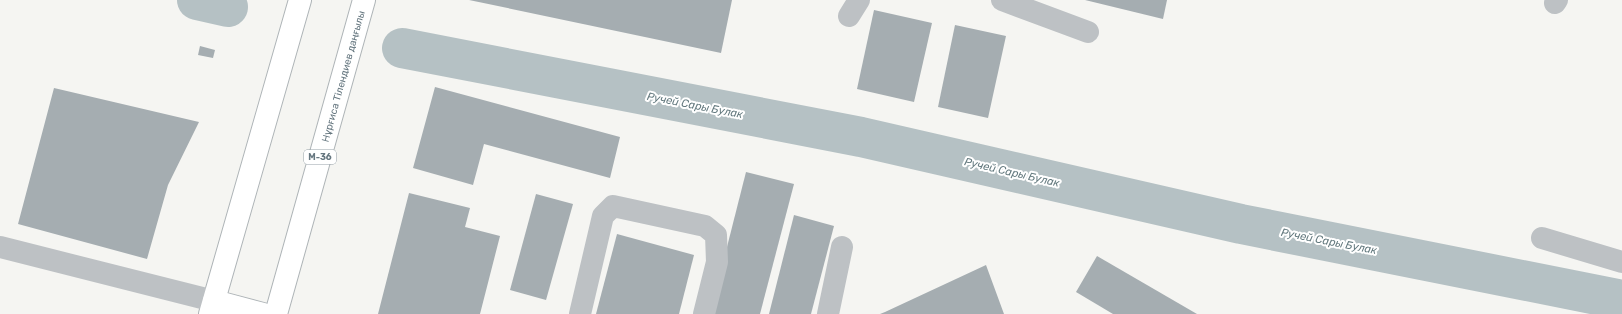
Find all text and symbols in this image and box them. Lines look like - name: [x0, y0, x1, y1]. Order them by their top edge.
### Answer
- street label: Нұрғиса Тілендиев даңғылы: [320, 9, 368, 143]
- water label: Ручей Сары Булак: [646, 90, 744, 121]
- road number: M-36: [304, 150, 336, 164]
- water label: Ручей Сары Булак: [963, 155, 1061, 190]
- water label: Ручей Сары Булак: [1280, 226, 1378, 257]

